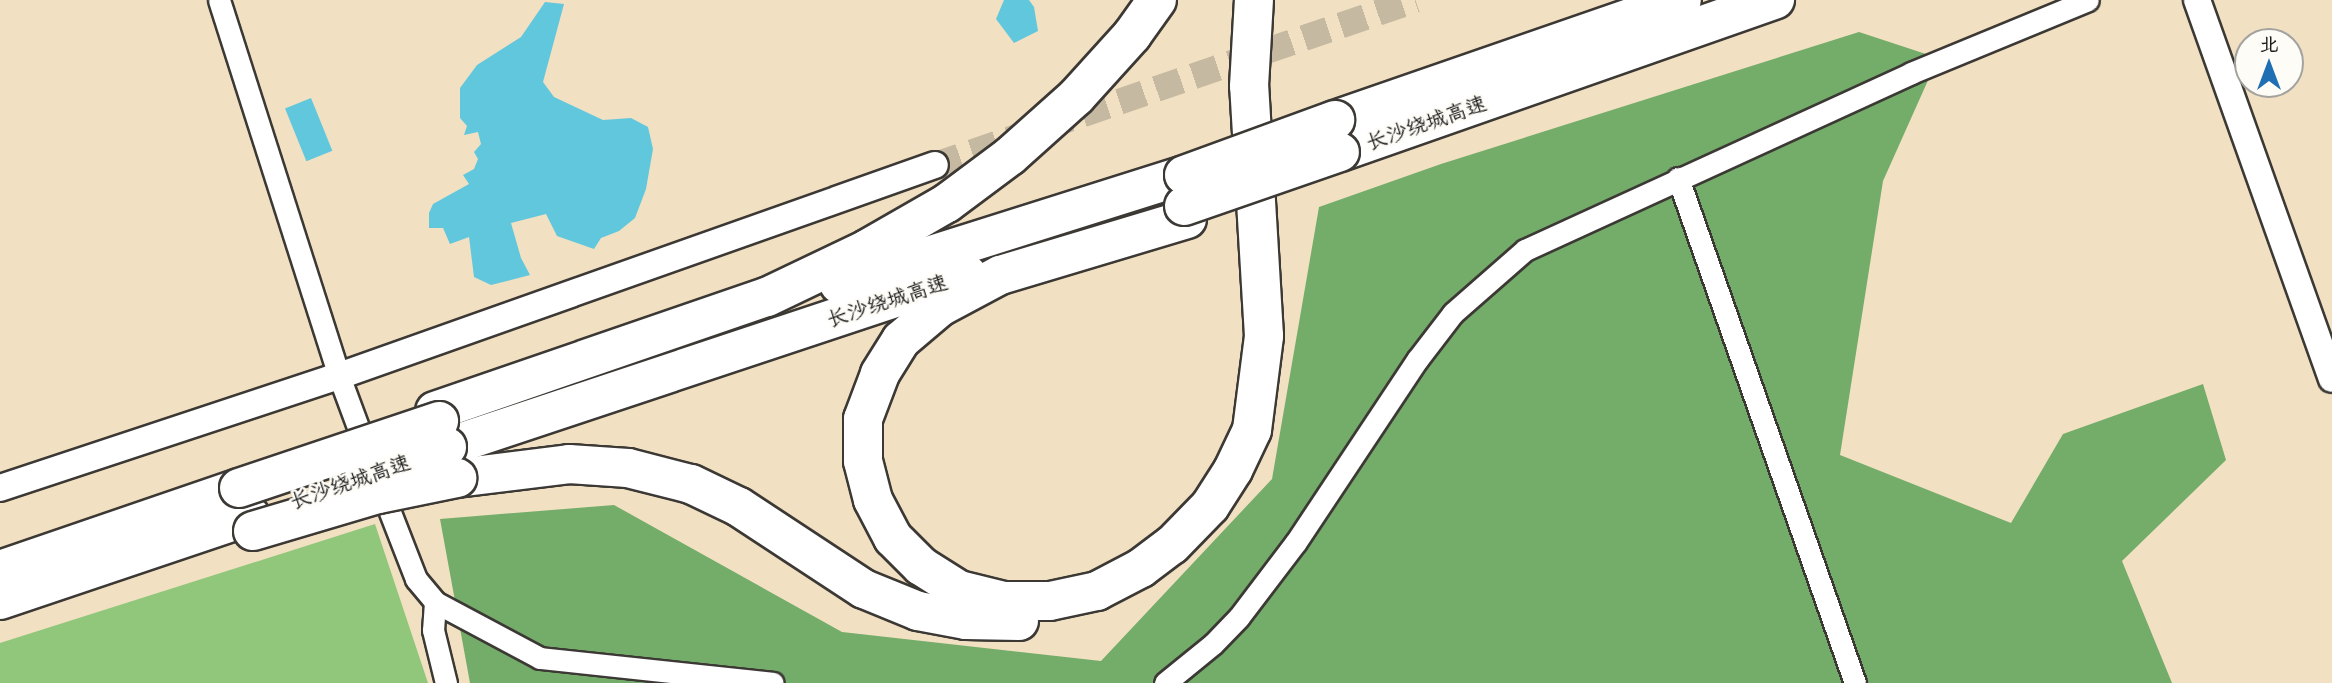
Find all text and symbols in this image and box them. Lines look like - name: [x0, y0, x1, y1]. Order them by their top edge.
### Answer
- north arrow: [2234, 28, 2304, 98]
- text: 北: [2259, 31, 2279, 56]
- street label: 长沙绕城高速: [1362, 90, 1490, 154]
- street label: 长沙绕城高速: [823, 269, 951, 331]
- street label: 长沙绕城高速: [286, 449, 414, 513]

